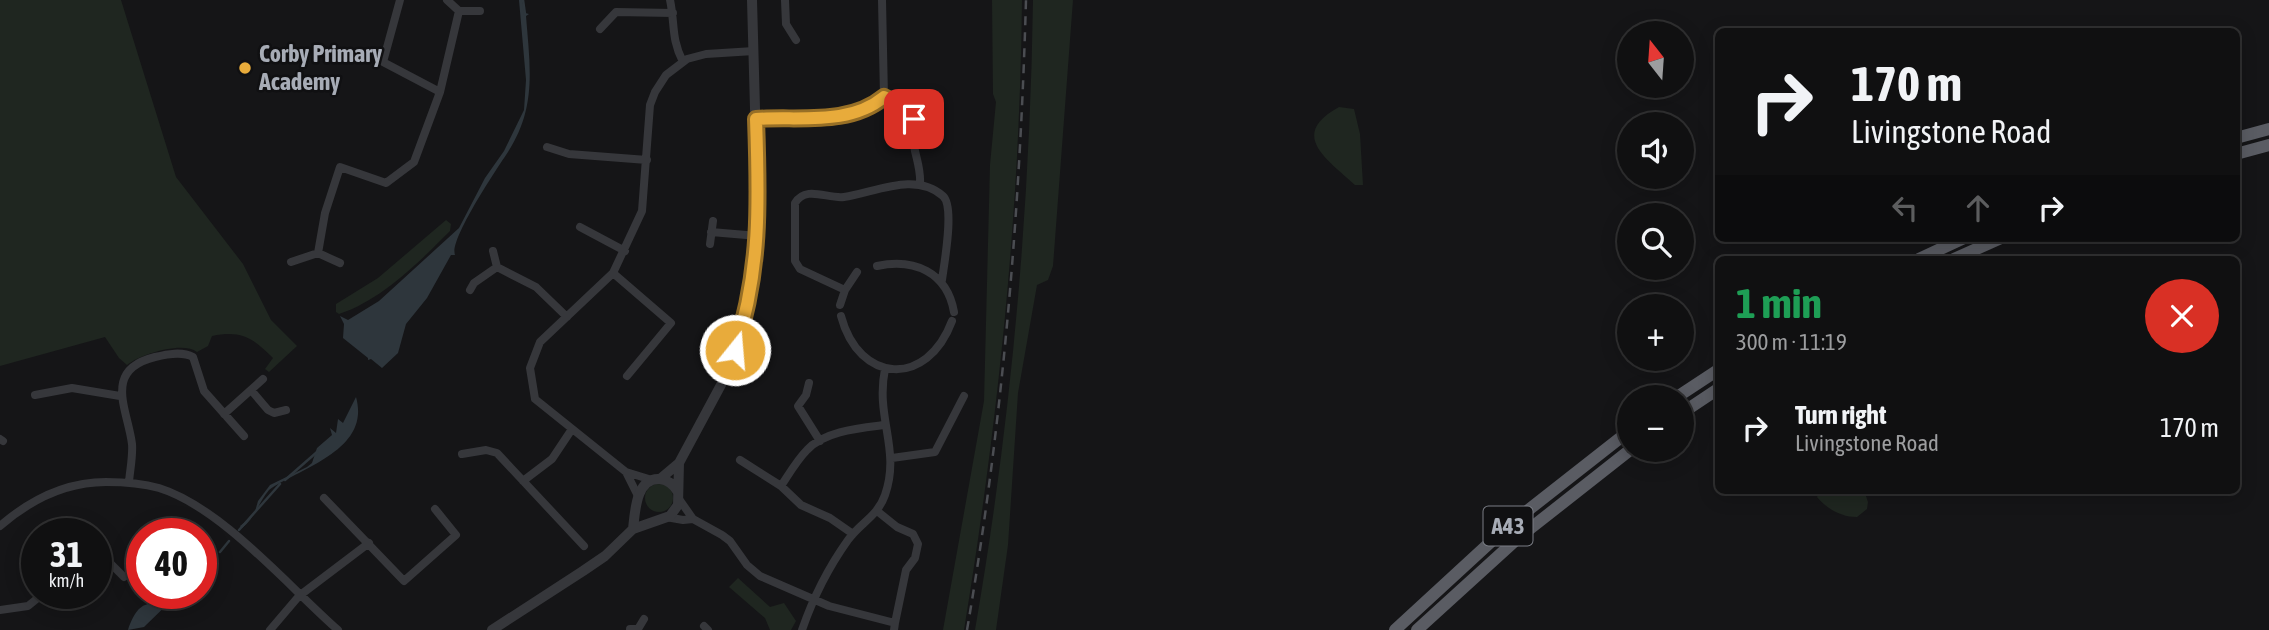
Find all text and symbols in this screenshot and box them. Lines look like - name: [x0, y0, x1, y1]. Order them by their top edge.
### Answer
- north arrow: [1617, 21, 1694, 98]
- map controls: [1617, 21, 1694, 462]
- place label: Corby Primary Academy: [258, 40, 382, 95]
- text: 170 m: [1851, 55, 1962, 111]
- icon: right: [1736, 56, 1827, 147]
- marker: Corby Primary Academy: [237, 60, 253, 76]
- pin: [884, 89, 944, 149]
- icon: arrive: [895, 100, 933, 138]
- button: sound: [1617, 112, 1694, 189]
- text: Livingstone Road: [1851, 113, 2051, 150]
- icon: left: [1886, 189, 1924, 227]
- icon: ahead: [1959, 189, 1997, 227]
- icon: right: [2032, 189, 2070, 227]
- button: search: [1617, 203, 1694, 280]
- text: 1 min: [1736, 279, 1822, 327]
- button: close: [2145, 279, 2219, 353]
- button: +: [1617, 294, 1694, 371]
- position arrow: [698, 313, 772, 387]
- text: 300 m · 11:19: [1736, 329, 1847, 355]
- button: −: [1617, 385, 1694, 462]
- text: Turn right: [1795, 400, 1886, 430]
- icon: right: [1736, 409, 1774, 447]
- text: 170 m: [2160, 413, 2219, 443]
- text: Livingstone Road: [1795, 430, 1939, 456]
- road number: A43: [1484, 506, 1532, 546]
- speed limit sign: 40: [126, 518, 217, 609]
- text: 31: [50, 534, 83, 574]
- text: km/h: [49, 570, 84, 591]

